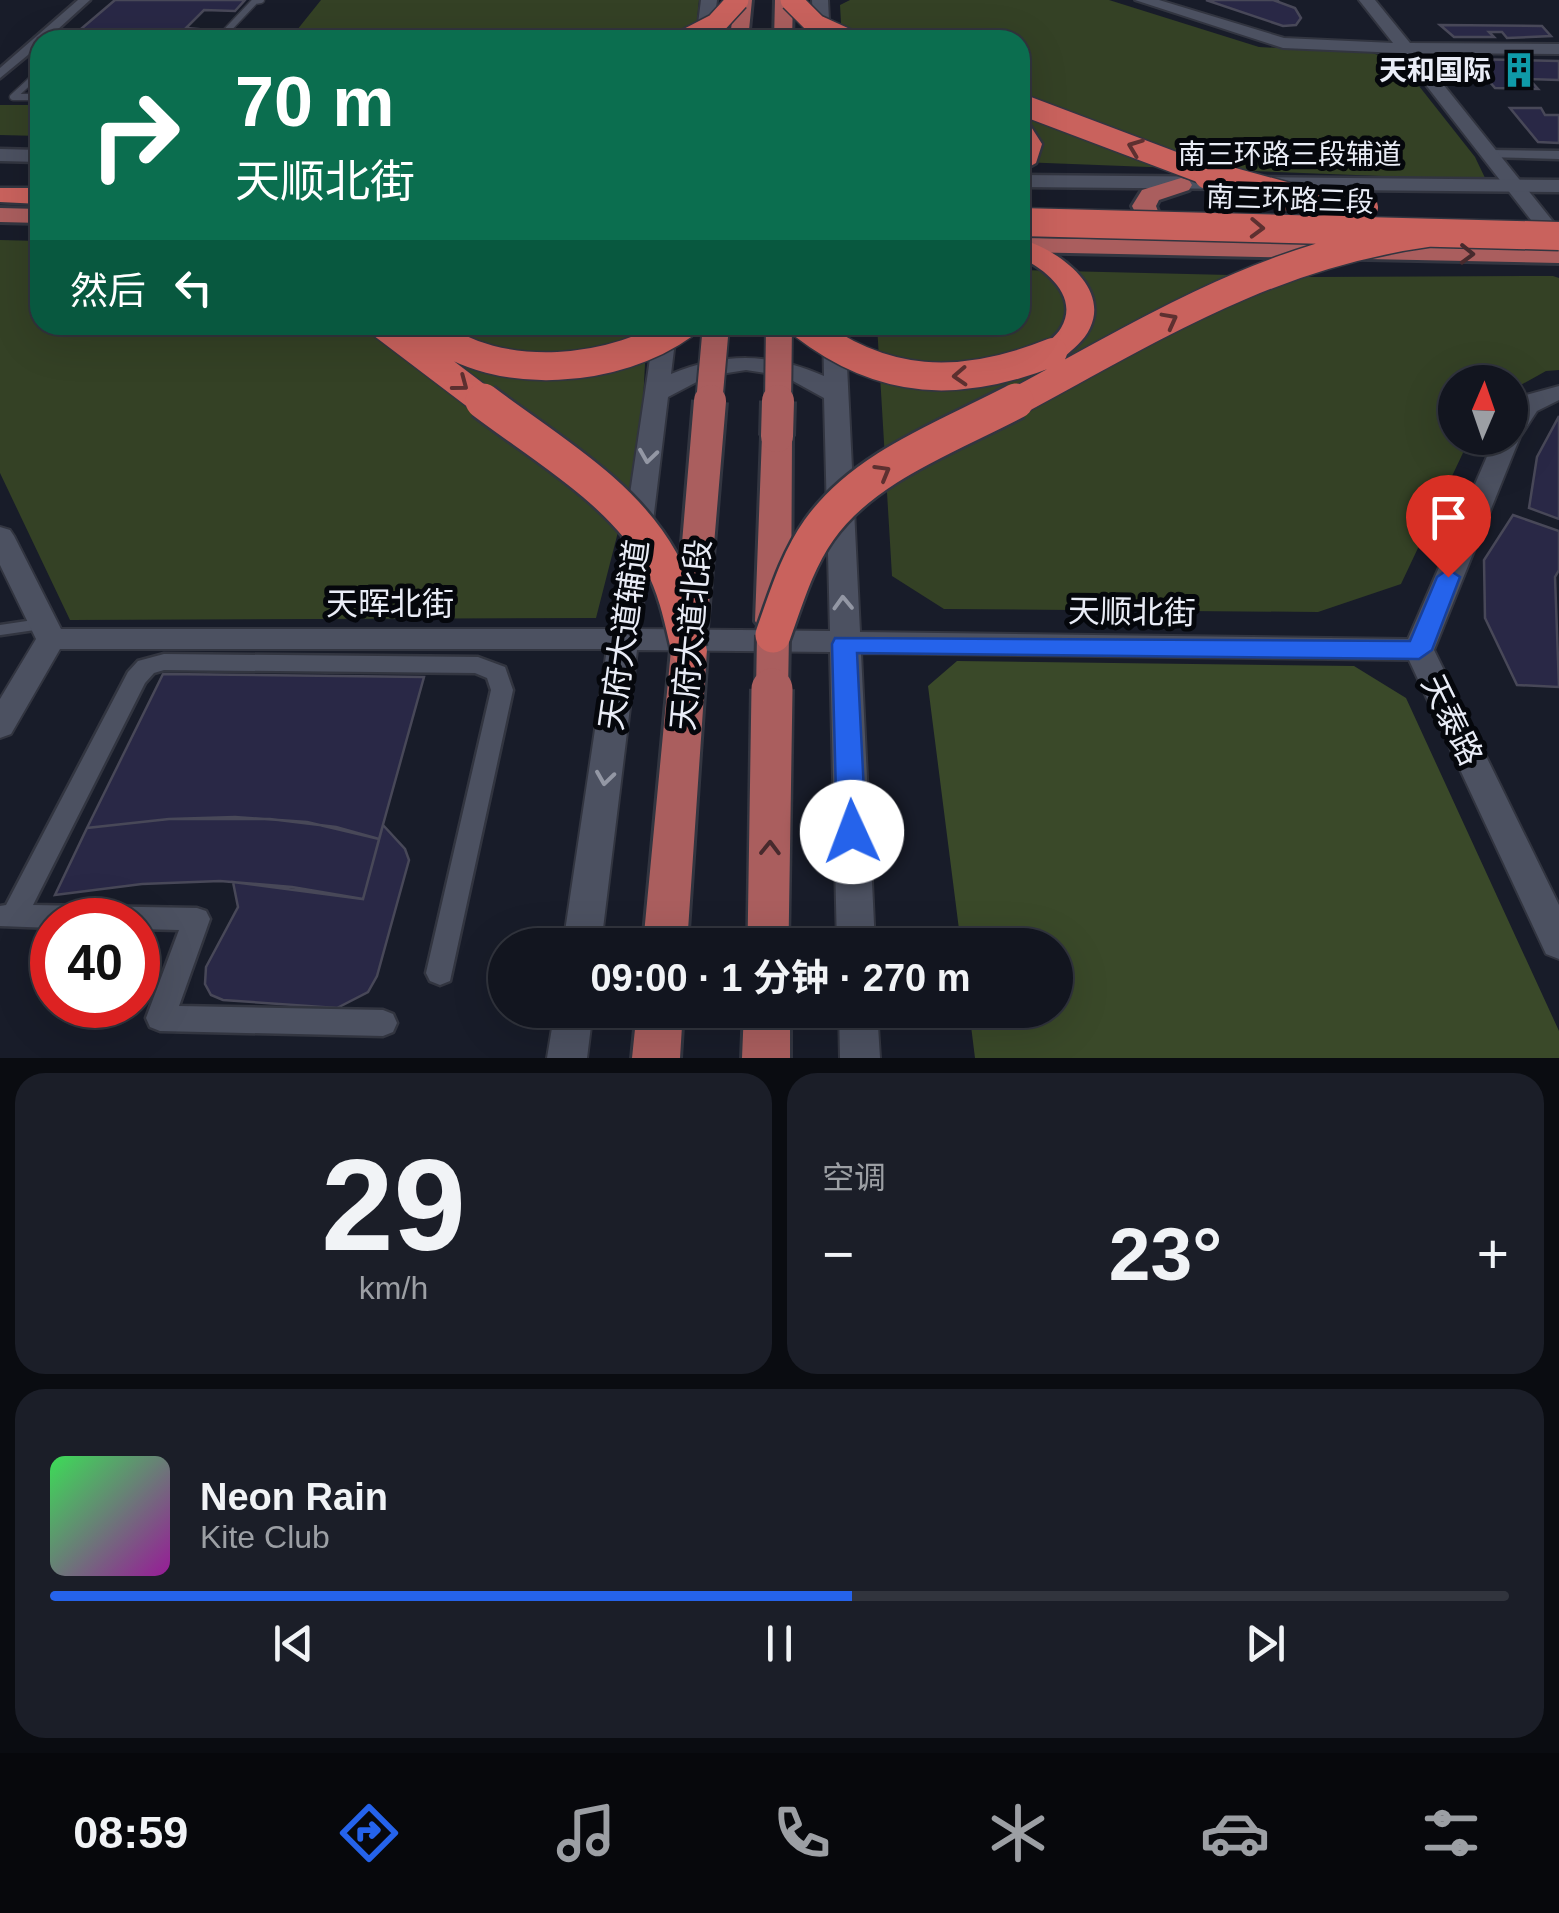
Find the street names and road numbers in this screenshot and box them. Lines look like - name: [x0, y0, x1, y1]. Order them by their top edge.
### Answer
- street label: 南三环路三段辅道: [1178, 139, 1402, 170]
- street label: 南三环路三段: [1205, 181, 1374, 218]
- street label: 天府大道辅道: [593, 537, 655, 733]
- street label: 天府大道北段: [665, 538, 717, 732]
- street label: 天晖北街: [326, 586, 454, 622]
- street label: 天顺北街: [1068, 593, 1196, 631]
- street label: 天泰路: [1415, 669, 1489, 771]

